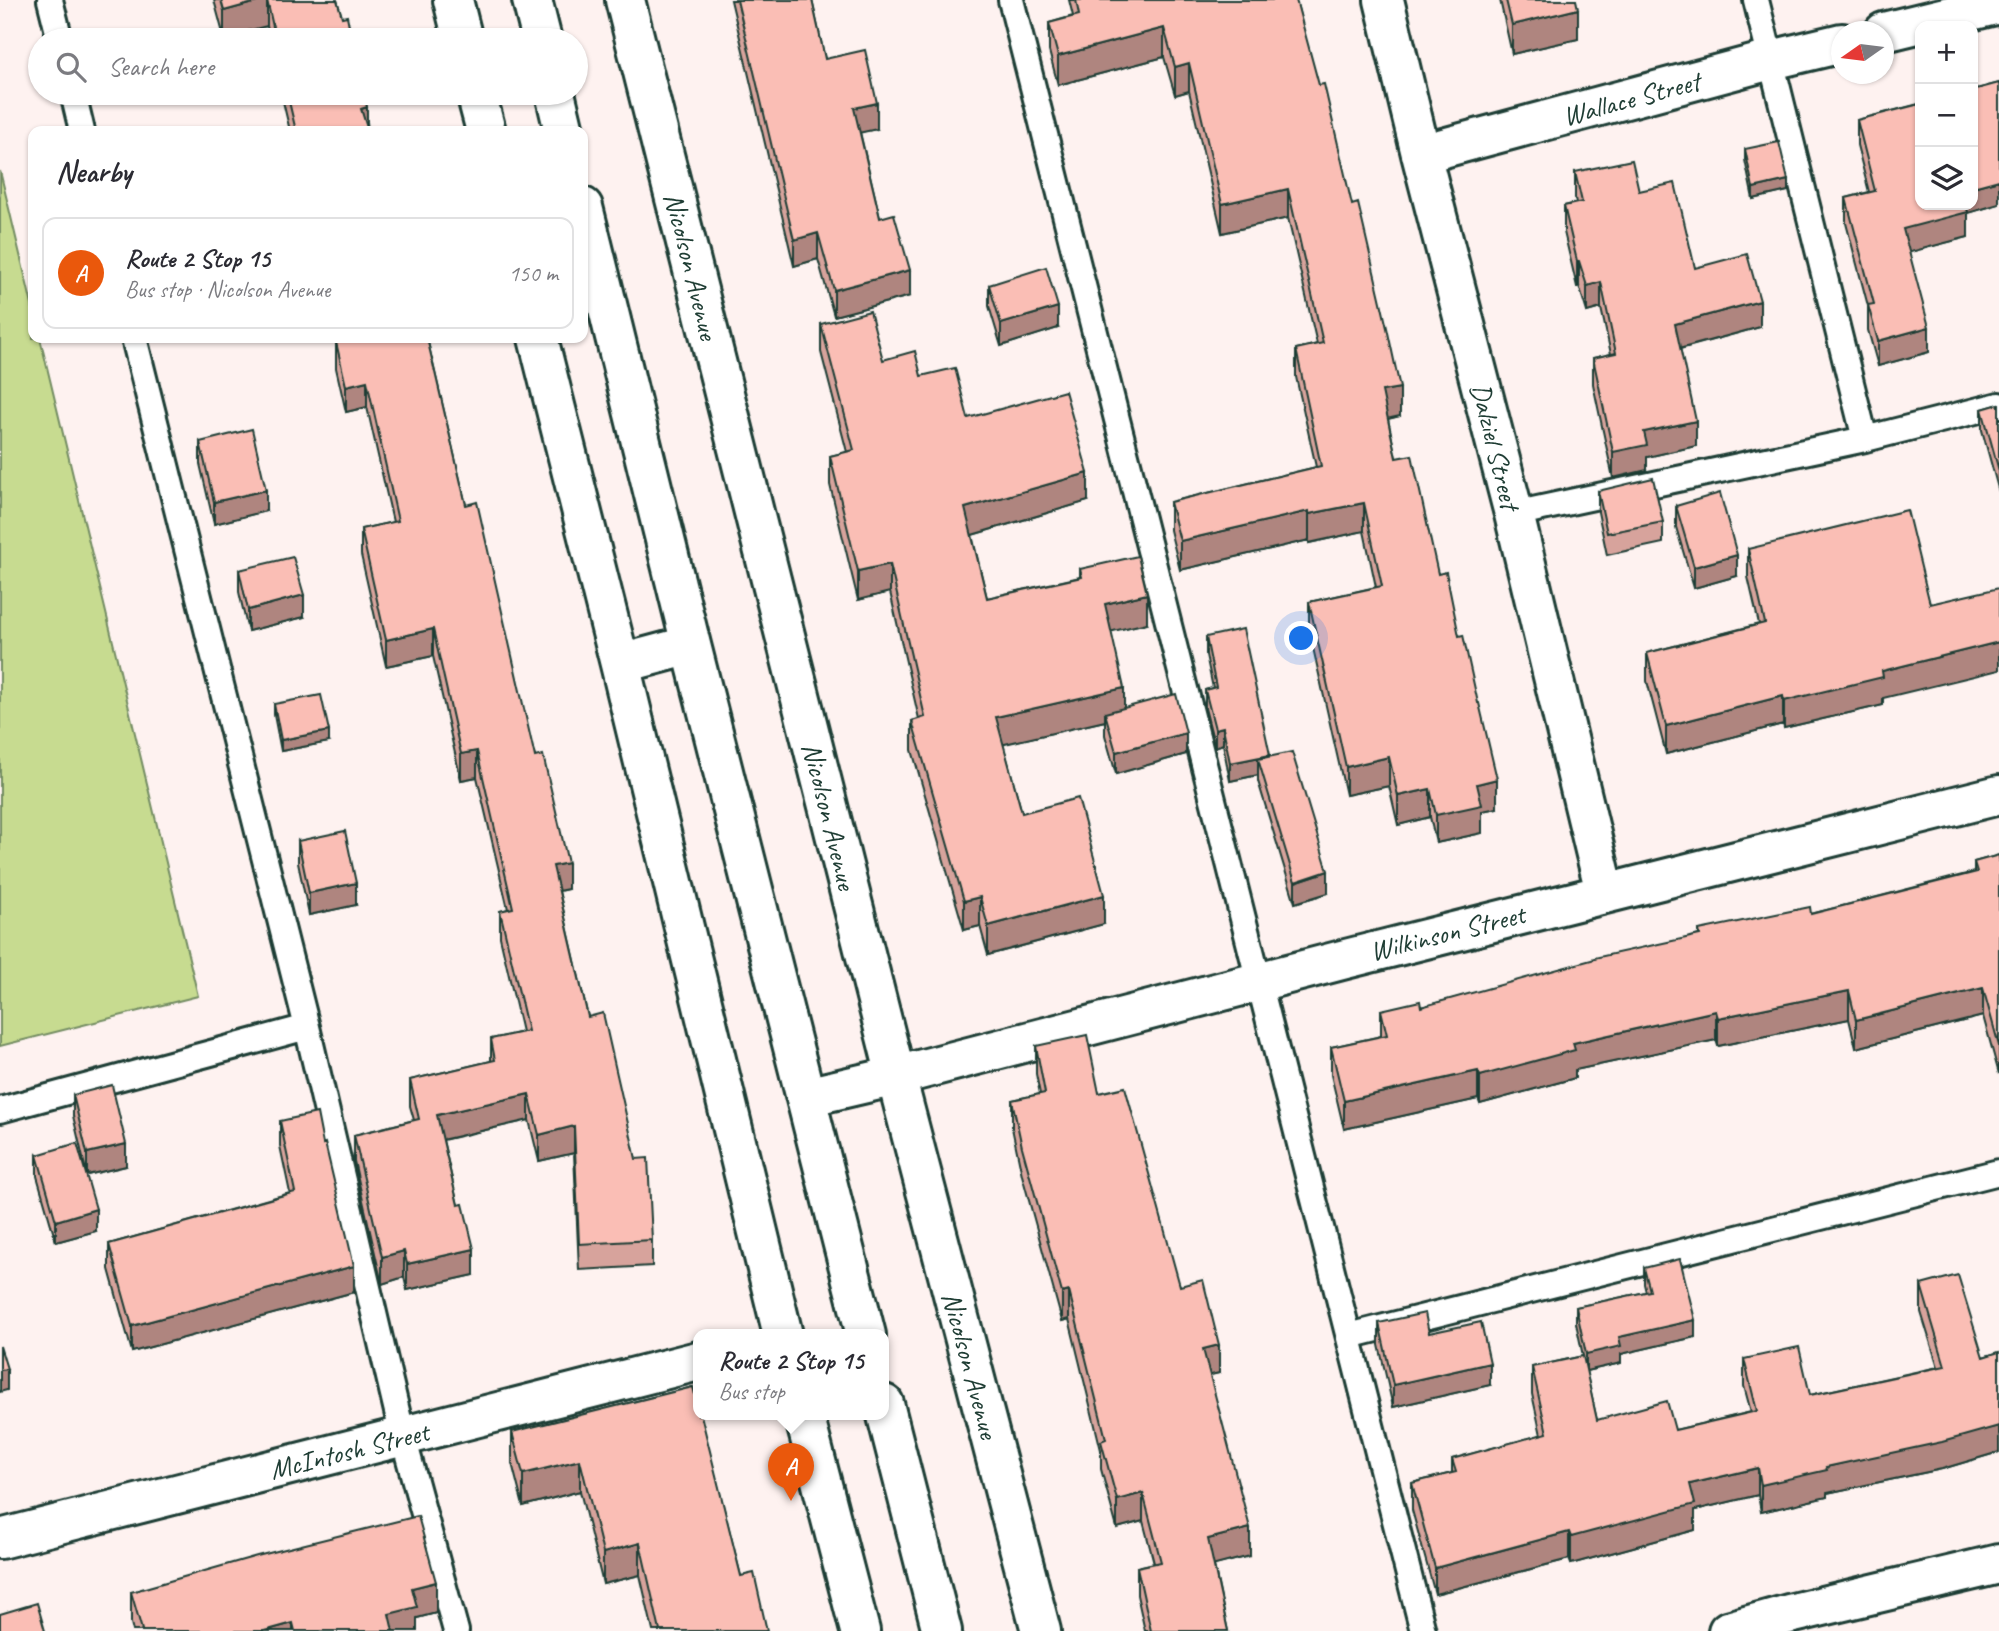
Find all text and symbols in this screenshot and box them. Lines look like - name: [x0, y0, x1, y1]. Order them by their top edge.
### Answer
- north arrow: [1831, 21, 1894, 84]
- map controls: [1915, 21, 1978, 210]
- button: +: [1915, 21, 1978, 84]
- search box: [28, 28, 588, 105]
- icon: search: [52, 48, 90, 86]
- text: Search here: [108, 50, 214, 83]
- street label: Wallace Street: [1559, 62, 1707, 134]
- button: −: [1915, 84, 1978, 147]
- button: layers: [1915, 147, 1978, 210]
- text: Nearby: [56, 153, 132, 191]
- street label: Nicolson Avenue: [656, 189, 727, 345]
- text: Route 2 Stop 15: [125, 242, 270, 275]
- text: A: [75, 259, 87, 288]
- text: 150 m: [509, 259, 558, 288]
- text: Bus stop · Nicolson Avenue: [125, 275, 330, 304]
- street label: Dalziel Street: [1463, 379, 1529, 516]
- your location: [1284, 621, 1318, 655]
- street label: Nicolson Avenue: [794, 739, 865, 895]
- street label: Wilkinson Street: [1366, 896, 1531, 969]
- street label: Nicolson Avenue: [934, 1288, 1007, 1444]
- popup: [693, 1329, 889, 1420]
- text: Route 2 Stop 15: [718, 1344, 864, 1377]
- text: Bus stop: [718, 1377, 785, 1406]
- street label: McIntosh Street: [266, 1413, 435, 1487]
- pin: A: [768, 1443, 814, 1501]

